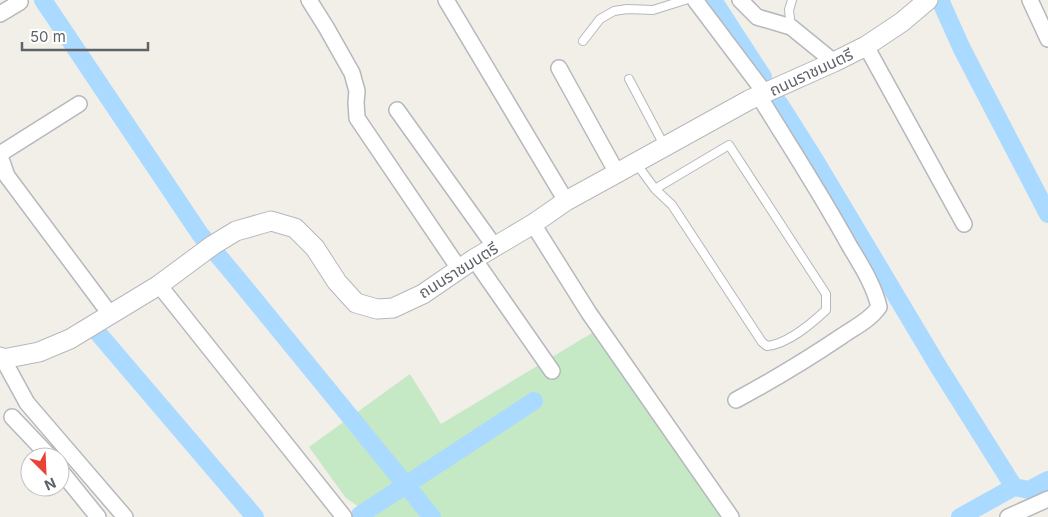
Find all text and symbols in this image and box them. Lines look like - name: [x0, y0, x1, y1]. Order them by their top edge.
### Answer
- scale bar: [22, 20, 149, 52]
- text: 50 m: [30, 27, 66, 46]
- street label: ถนนราชมนตรี: [766, 44, 856, 100]
- street label: ถนนราชมนตรี: [415, 238, 502, 302]
- north arrow: [20, 447, 70, 497]
- text: N: [42, 474, 59, 494]

